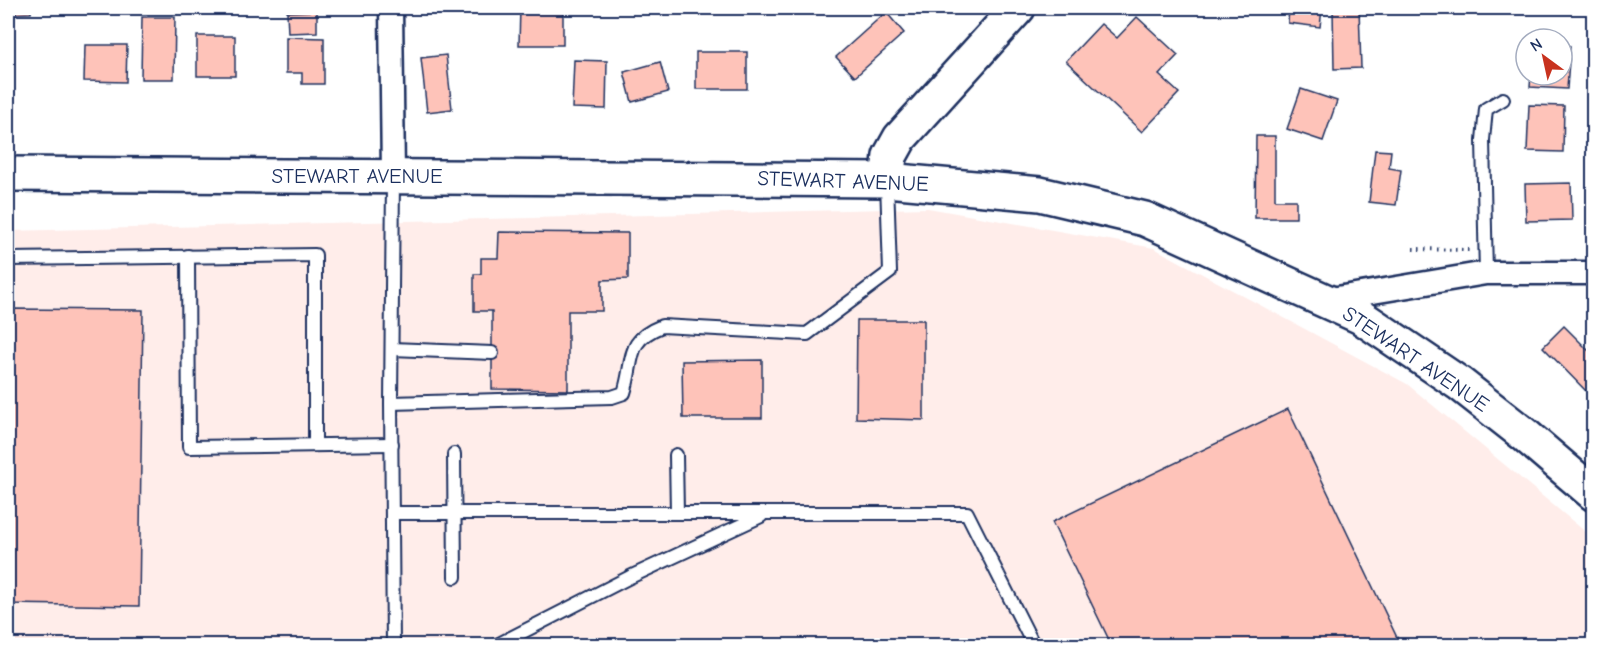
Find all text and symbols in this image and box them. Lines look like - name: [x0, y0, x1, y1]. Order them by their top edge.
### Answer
- north arrow: [1514, 27, 1574, 87]
- text: N: [1527, 35, 1546, 56]
- street label: STEWART AVENUE: [271, 164, 443, 188]
- street label: STEWART AVENUE: [757, 166, 929, 196]
- street label: STEWART AVENUE: [1338, 301, 1494, 417]

